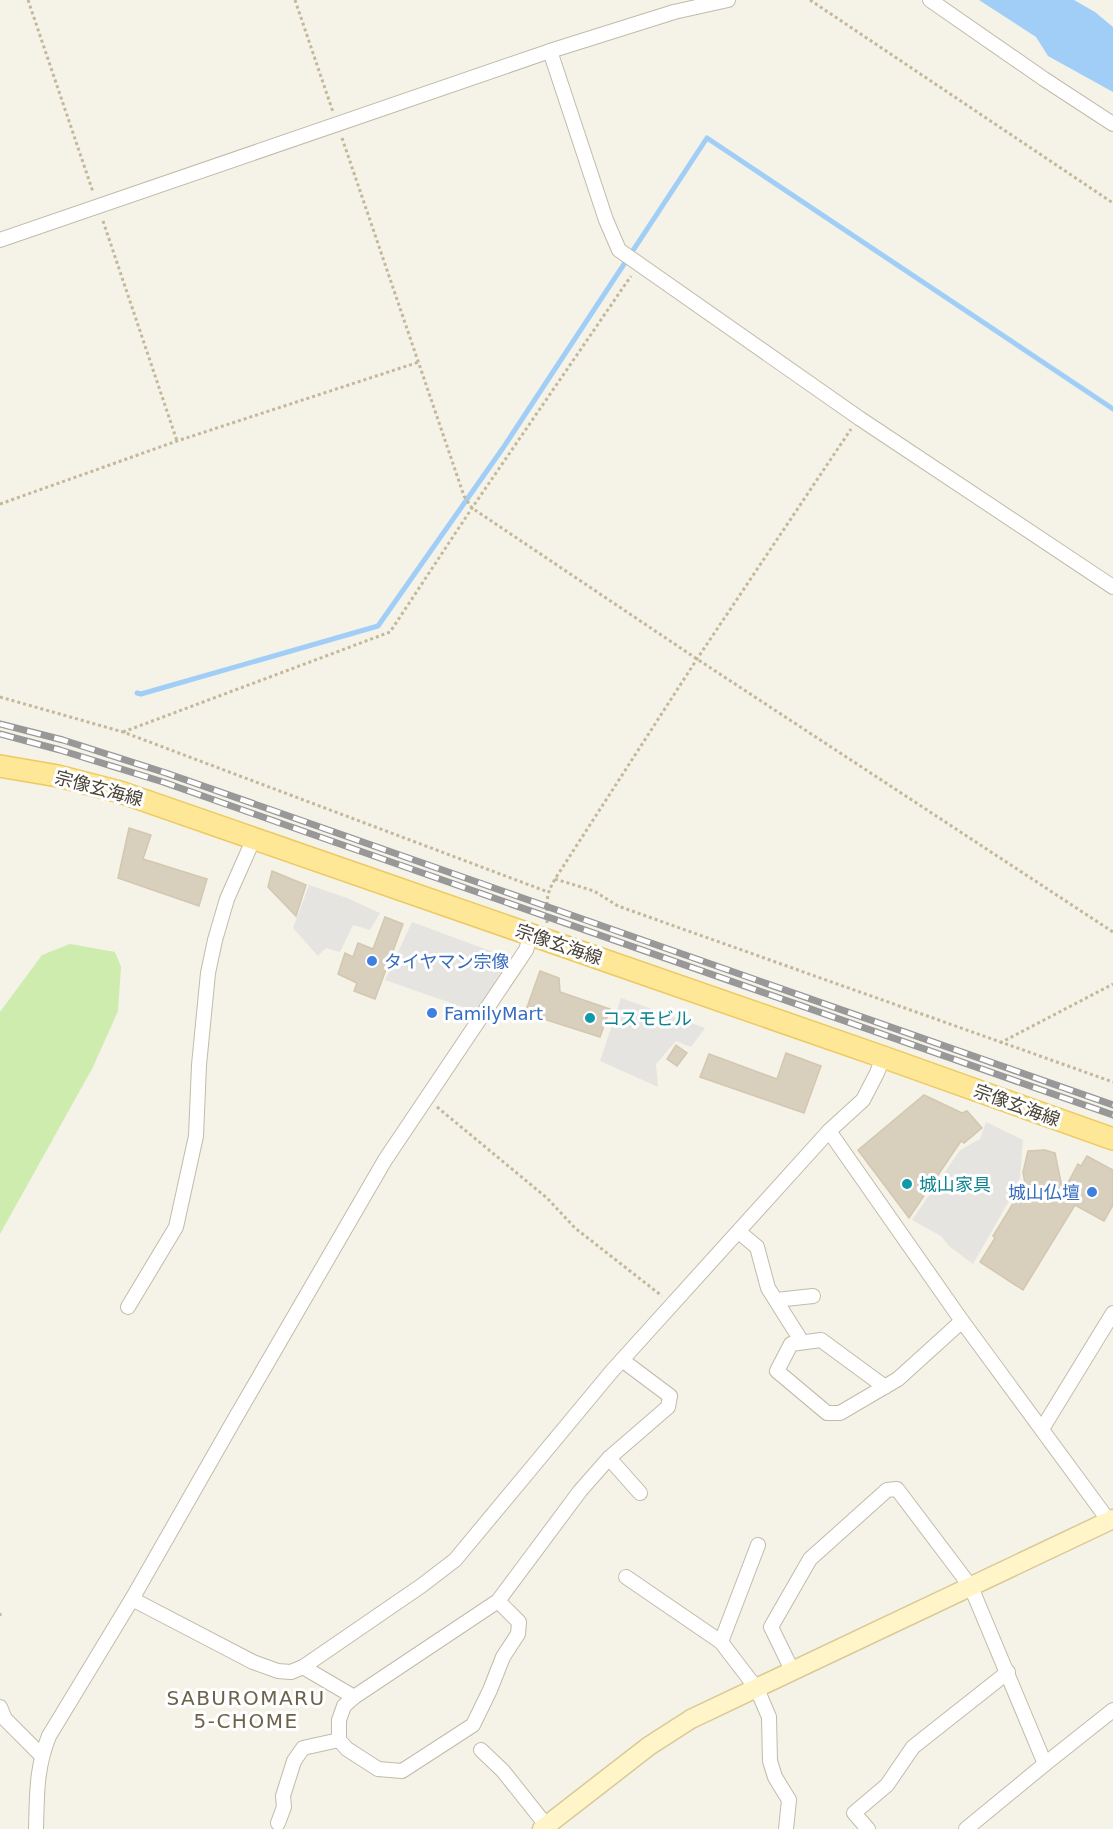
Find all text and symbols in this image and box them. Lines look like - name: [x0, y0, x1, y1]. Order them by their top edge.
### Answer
- street label: 宗像玄海線: [53, 766, 145, 810]
- street label: 宗像玄海線: [513, 919, 605, 969]
- place label: タイヤマン宗像: [384, 951, 509, 972]
- marker: タイヤマン宗像: [365, 954, 379, 968]
- place label: FamilyMart: [444, 1003, 543, 1024]
- marker: FamilyMart: [425, 1006, 439, 1020]
- place label: コスモビル: [602, 1008, 692, 1029]
- marker: コスモビル: [583, 1011, 597, 1025]
- street label: 宗像玄海線: [971, 1080, 1063, 1130]
- place label: 城山家具: [919, 1174, 991, 1195]
- marker: 城山家具: [900, 1177, 914, 1191]
- place label: 城山仏壇: [1008, 1182, 1080, 1203]
- marker: 城山仏壇: [1085, 1185, 1099, 1199]
- district label: SABUROMARU 5-CHOME: [166, 1686, 326, 1733]

